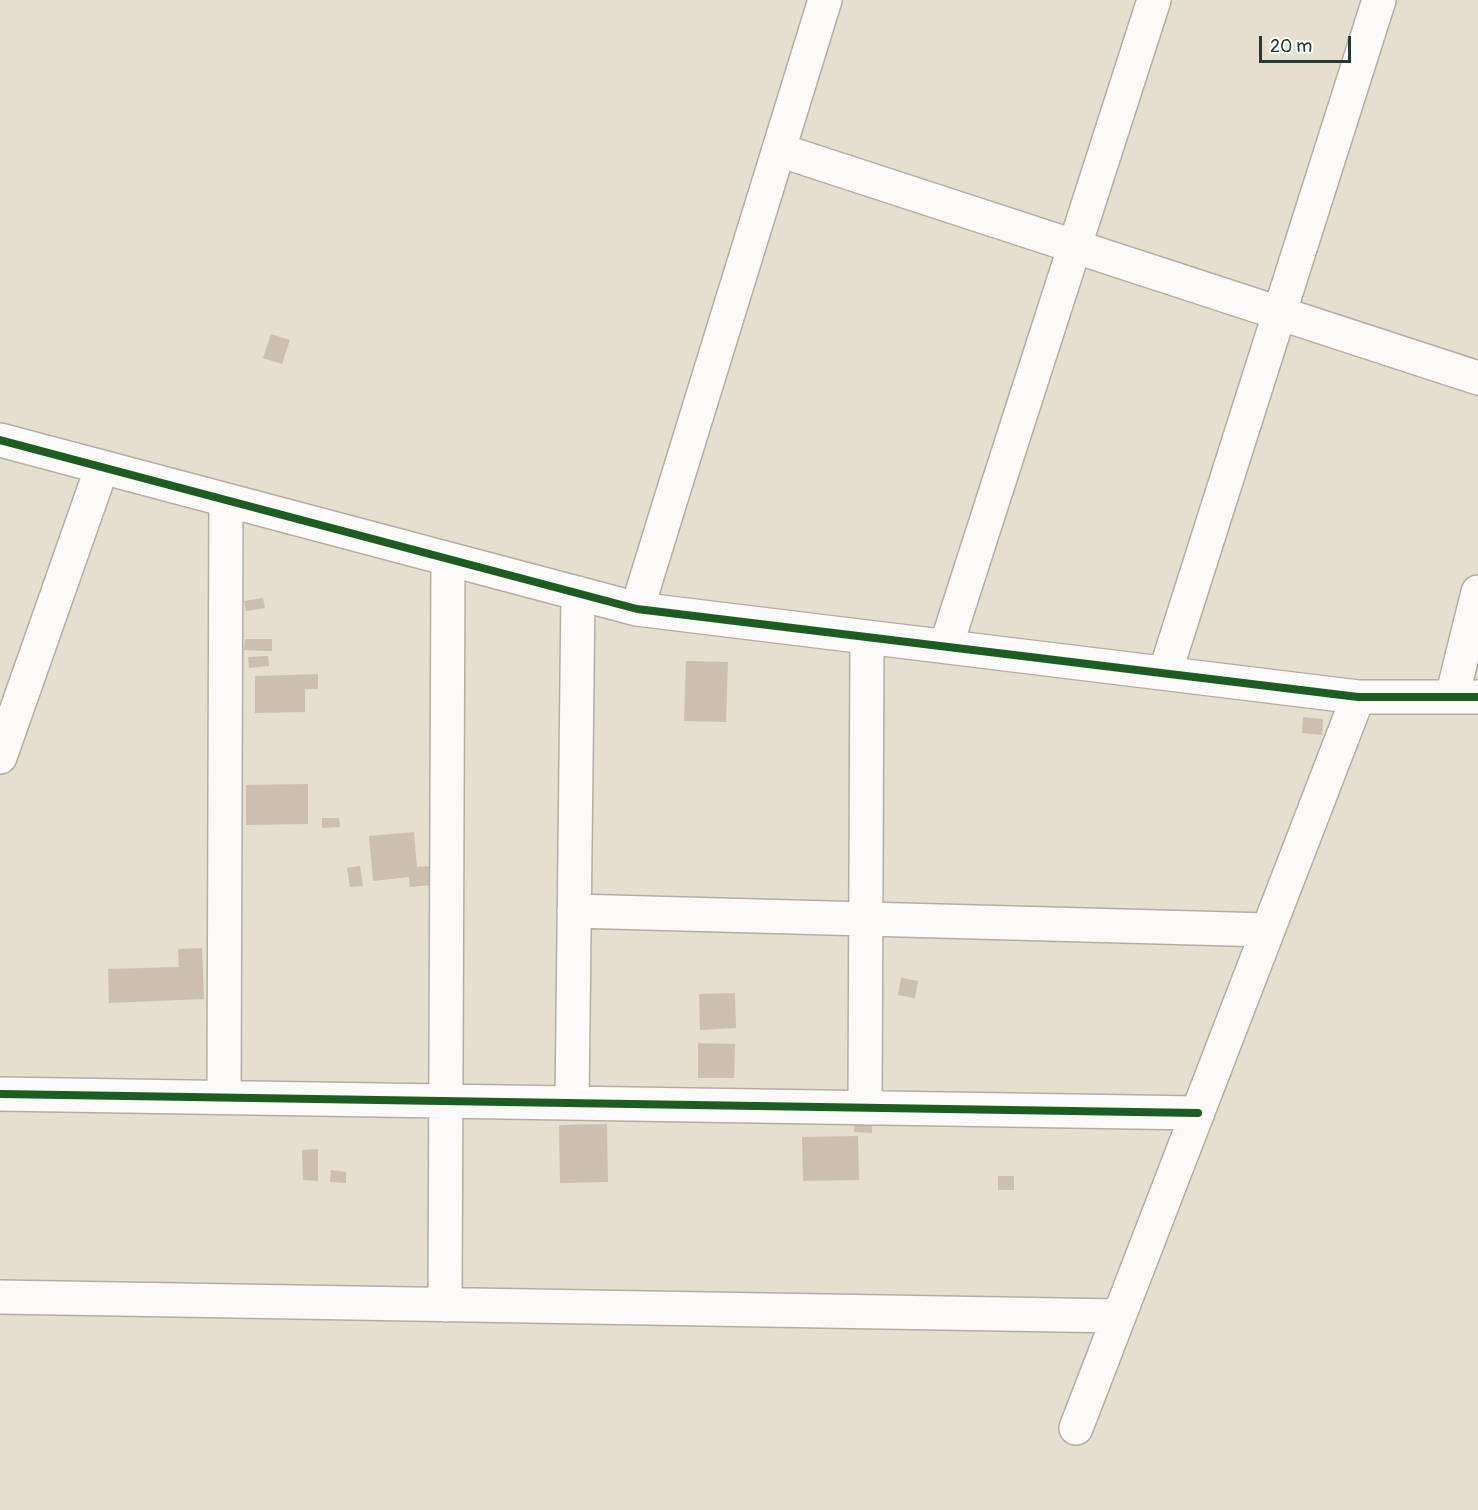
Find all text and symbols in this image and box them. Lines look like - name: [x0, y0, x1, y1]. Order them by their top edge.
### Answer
- scale bar: [1262, 24, 1354, 62]
- text: 20 m: [1270, 35, 1312, 58]

